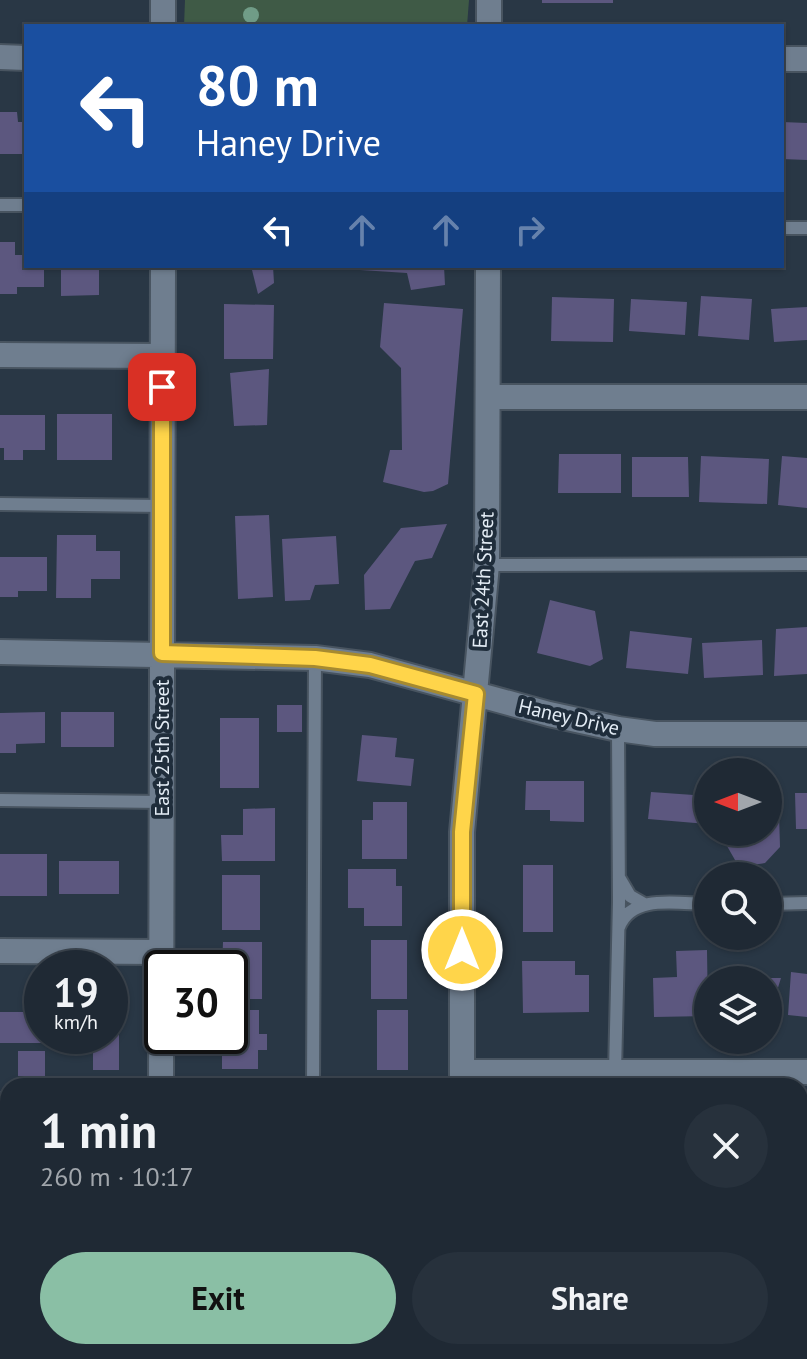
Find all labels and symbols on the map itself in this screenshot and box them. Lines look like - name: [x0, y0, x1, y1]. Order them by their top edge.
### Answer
- pin: [128, 353, 196, 421]
- street label: East 24th Street: [466, 511, 500, 649]
- street label: East 25th Street: [149, 679, 175, 817]
- street label: Haney Drive: [516, 693, 622, 741]
- north arrow: [694, 758, 782, 846]
- position arrow: [420, 908, 504, 992]
- speed limit sign: 30: [144, 950, 248, 1054]

